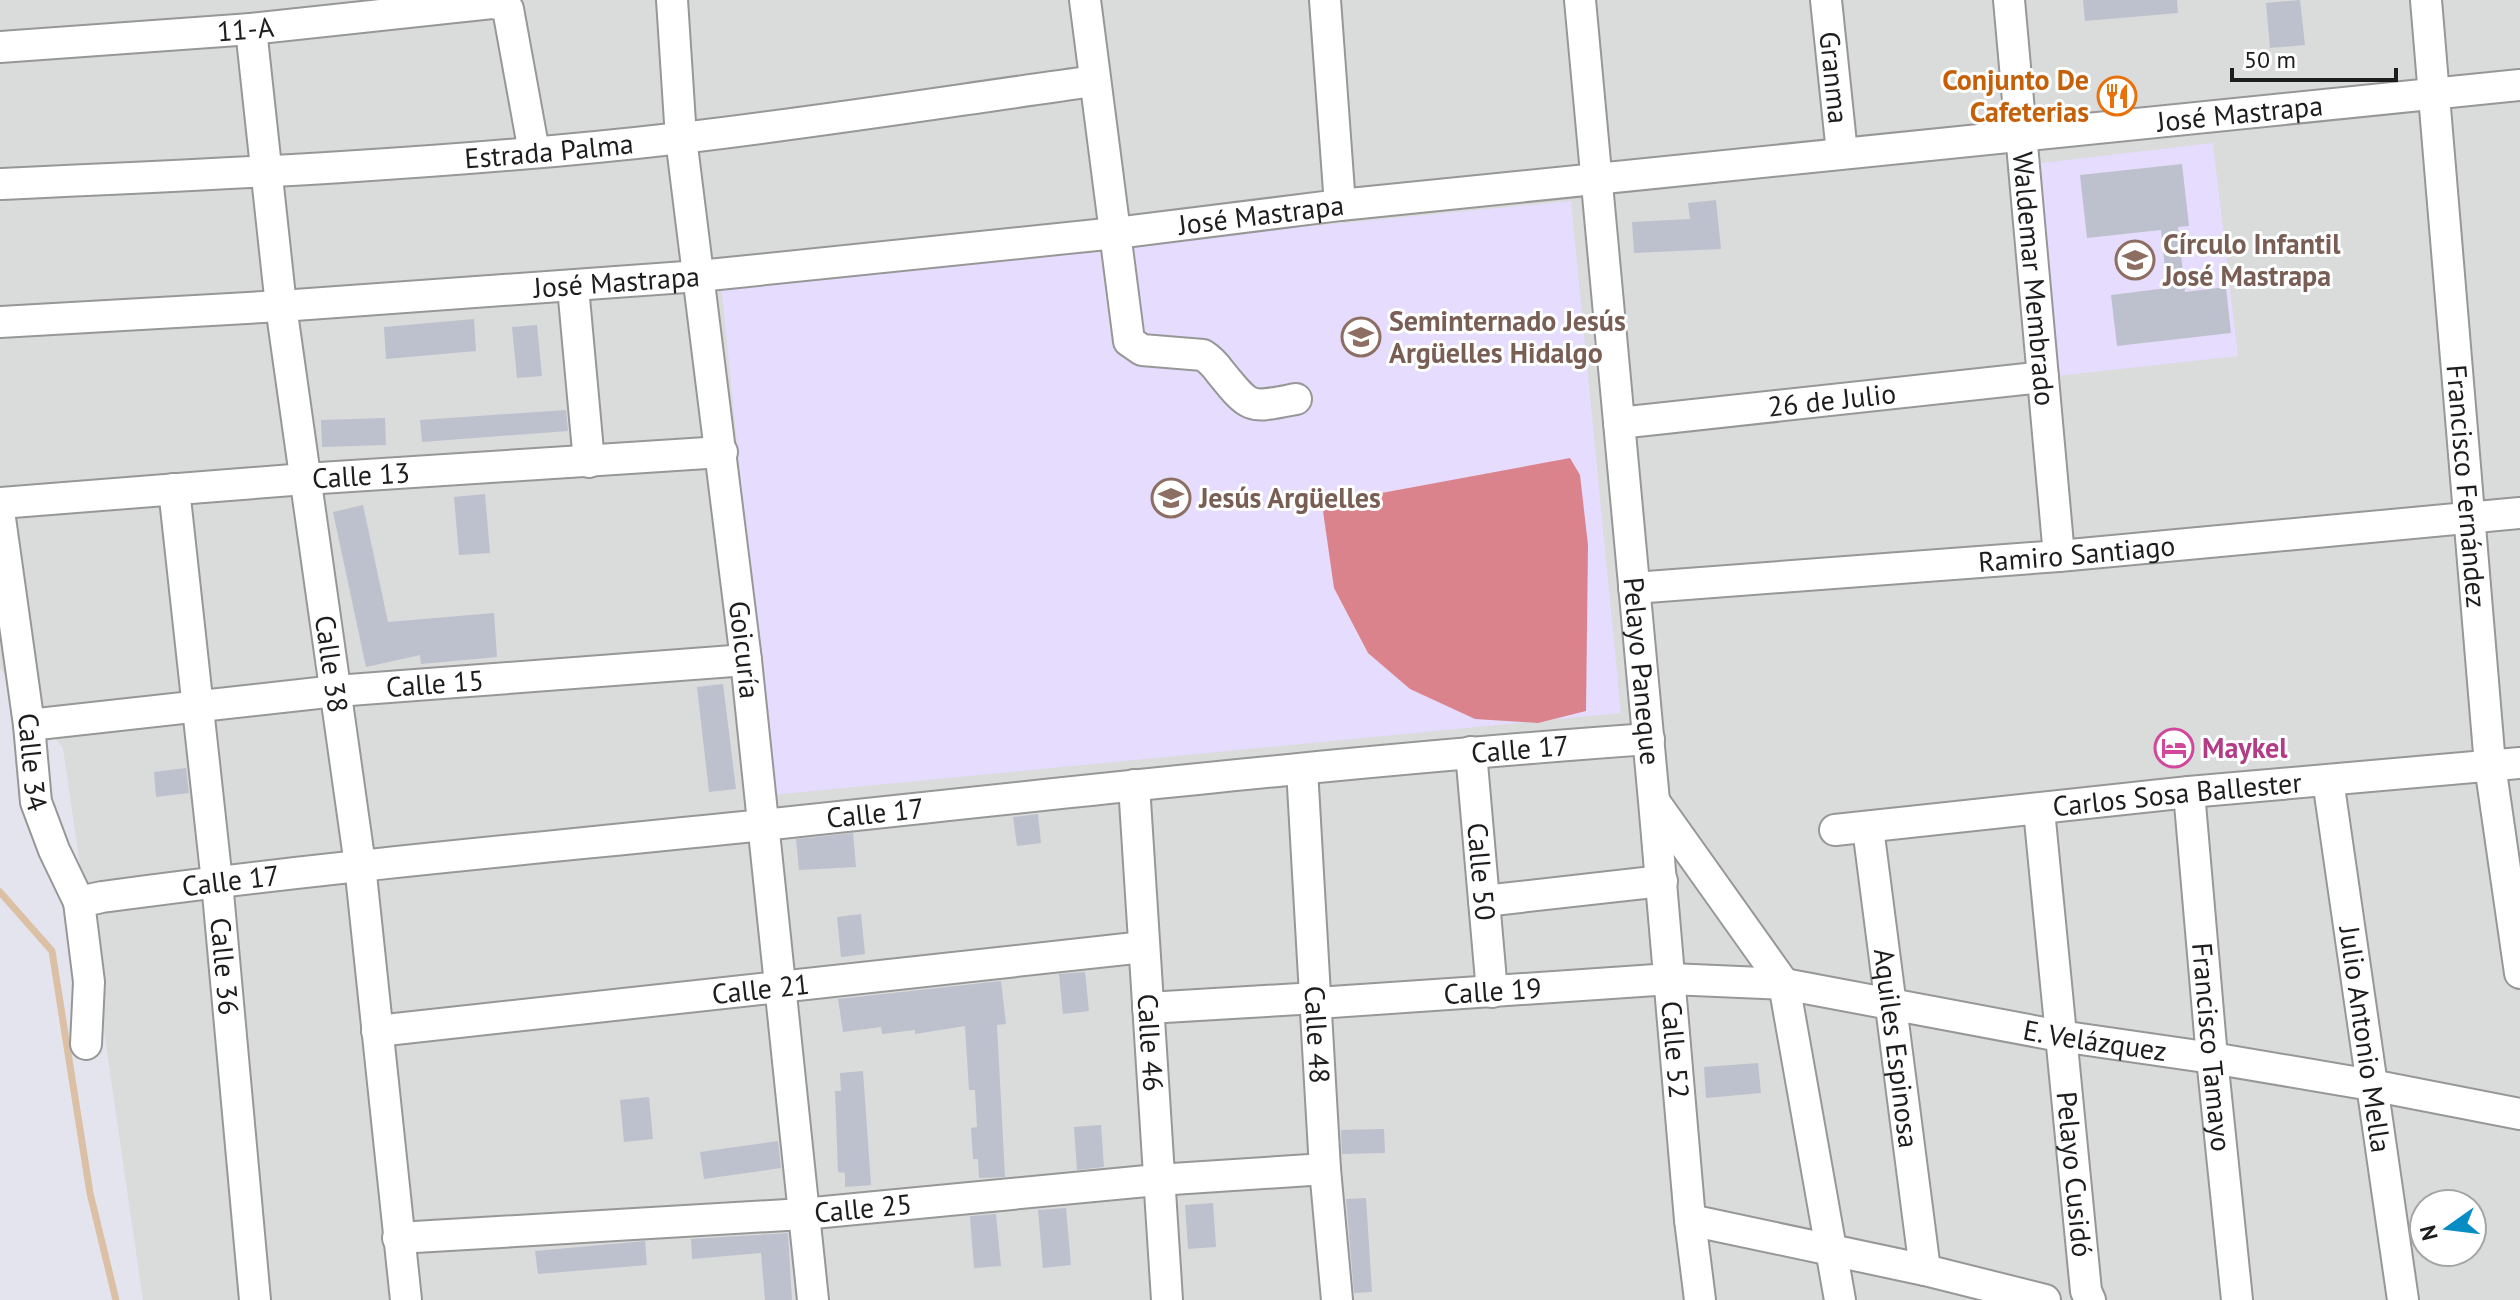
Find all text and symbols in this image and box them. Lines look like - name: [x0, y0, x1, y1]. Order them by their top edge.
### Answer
- street label: 11-A: [216, 8, 276, 49]
- street label: Granma: [1811, 30, 1858, 125]
- scale bar: [2232, 32, 2396, 82]
- text: 50 m: [2244, 44, 2296, 75]
- place label: Conjunto De Cafeterias: [1942, 61, 2089, 130]
- restaurant icon: Conjunto De Cafeterias: [2096, 75, 2138, 117]
- street label: José Mastrapa: [2154, 86, 2325, 140]
- street label: Estrada Palma: [463, 124, 635, 176]
- street label: Waldemar Membrado: [2005, 150, 2064, 407]
- street label: José Mastrapa: [1175, 186, 1346, 243]
- place label: Círculo Infantil José Mastrapa: [2162, 225, 2341, 294]
- school or university icon: Círculo Infantil José Mastrapa: [2114, 239, 2156, 281]
- street label: José Mastrapa: [531, 257, 701, 306]
- place label: Seminternado Jesús Argüelles Hidalgo: [1389, 302, 1626, 371]
- school or university icon: Seminternado Jesús Argüelles Hidalgo: [1340, 316, 1382, 358]
- street label: Francisco Fernández: [2439, 363, 2496, 609]
- street label: 26 de Julio: [1766, 374, 1898, 425]
- street label: Calle 13: [311, 453, 411, 497]
- school or university icon: Jesús Argüelles: [1150, 477, 1192, 519]
- place label: Jesús Argüelles: [1198, 479, 1381, 516]
- street label: Ramiro Santiago: [1977, 526, 2177, 580]
- street label: Pelayo Paneque: [1615, 576, 1670, 767]
- street label: Goicuría: [721, 599, 769, 701]
- street label: Calle 38: [307, 613, 357, 715]
- street label: Calle 15: [385, 661, 485, 705]
- street label: Calle 34: [10, 710, 57, 816]
- street label: Calle 17: [1470, 726, 1570, 771]
- hotel icon: Maykel: [2153, 727, 2195, 769]
- place label: Maykel: [2202, 729, 2288, 766]
- street label: Carlos Sosa Ballester: [2051, 763, 2304, 825]
- street label: Calle 17: [824, 789, 926, 836]
- street label: Calle 50: [1459, 821, 1505, 922]
- street label: Calle 17: [180, 856, 281, 904]
- street label: Calle 36: [202, 916, 248, 1017]
- street label: Julio Antonio Mella: [2331, 923, 2401, 1155]
- street label: Francisco Tamayo: [2184, 941, 2241, 1153]
- street label: Aquiles Espinosa: [1866, 946, 1928, 1150]
- street label: Calle 21: [710, 965, 811, 1012]
- street label: Calle 19: [1442, 969, 1543, 1012]
- street label: Calle 48: [1296, 985, 1339, 1085]
- street label: Calle 46: [1129, 992, 1173, 1093]
- street label: Calle 52: [1653, 999, 1698, 1100]
- street label: E. Velázquez: [2020, 1010, 2169, 1069]
- street label: Pelayo Cusidó: [2049, 1090, 2102, 1259]
- street label: Calle 25: [812, 1185, 914, 1231]
- north arrow: [2408, 1188, 2488, 1268]
- text: N: [2413, 1222, 2444, 1243]

